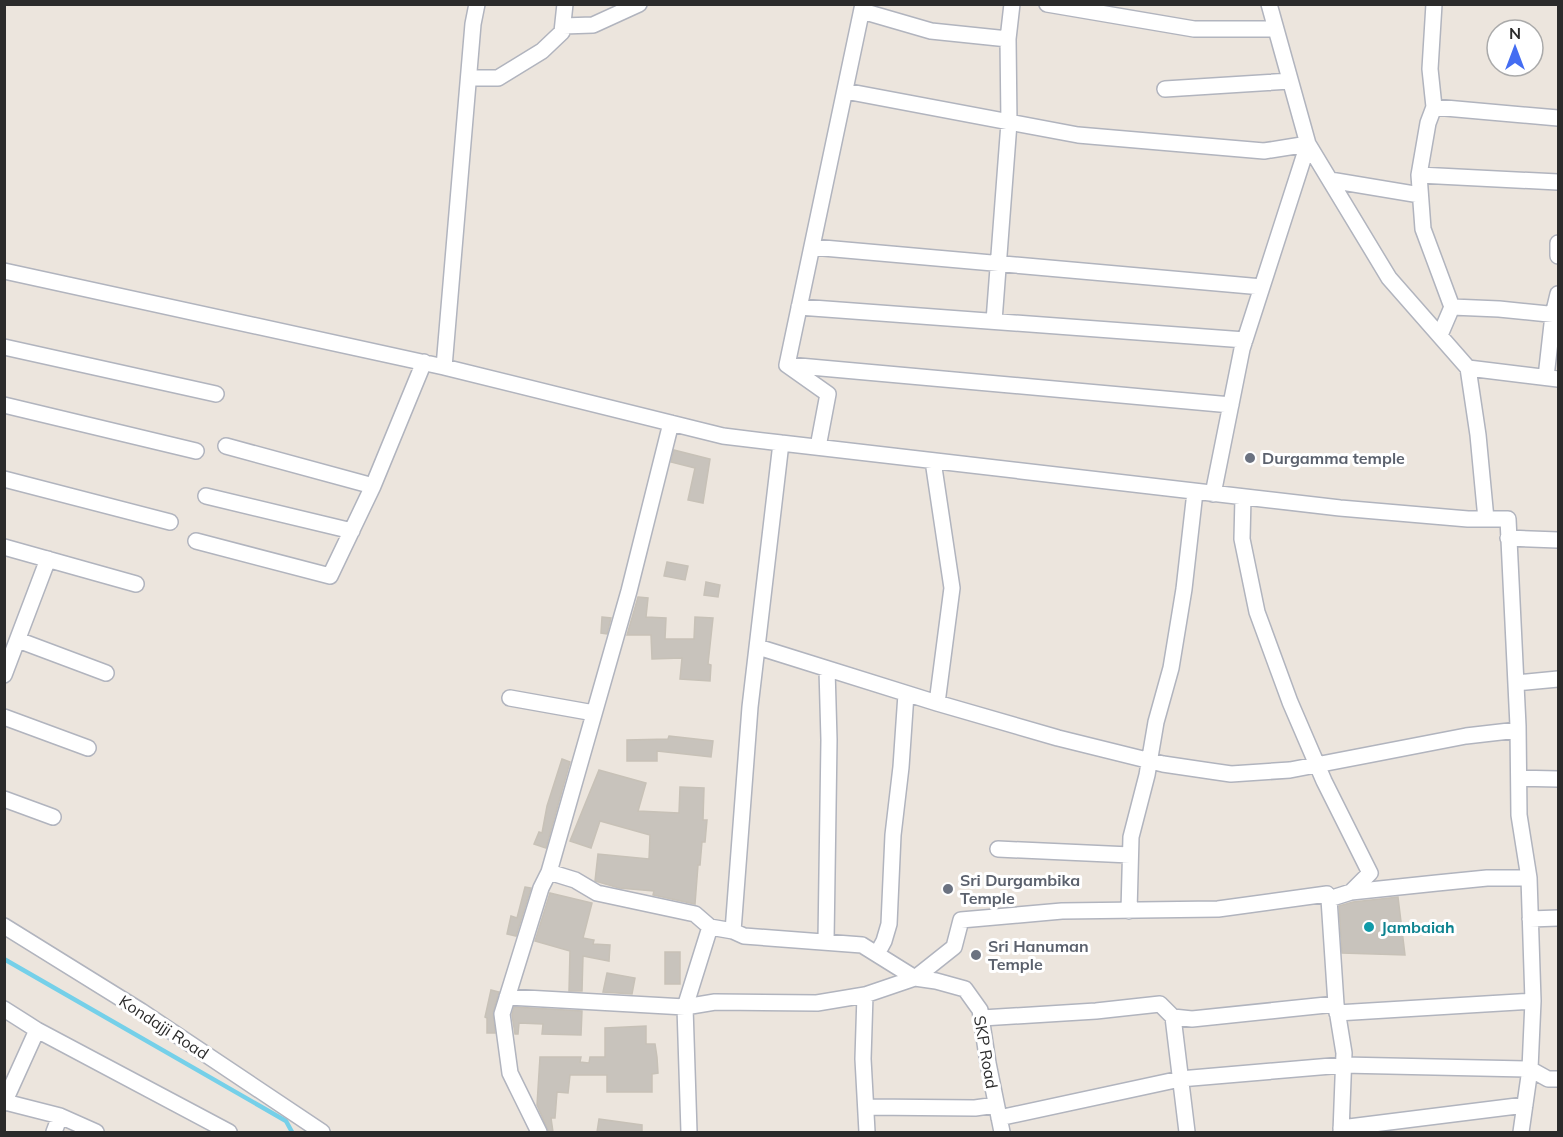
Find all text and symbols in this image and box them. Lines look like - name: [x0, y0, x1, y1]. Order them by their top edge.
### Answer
- north arrow: [1485, 18, 1545, 78]
- text: N: [1509, 23, 1521, 43]
- place label: Durgamma temple: [1262, 448, 1405, 468]
- marker: Durgamma temple: [1243, 451, 1257, 465]
- place label: Sri Durgambika Temple: [960, 870, 1080, 908]
- marker: Sri Durgambika Temple: [941, 882, 955, 896]
- place label: Jambaiah: [1381, 917, 1455, 937]
- marker: Jambaiah: [1362, 920, 1376, 934]
- place label: Sri Hanuman Temple: [988, 936, 1089, 974]
- marker: Sri Hanuman Temple: [969, 948, 983, 962]
- street label: Kondajji Road: [116, 991, 212, 1063]
- street label: SKP Road: [970, 1014, 1002, 1090]

